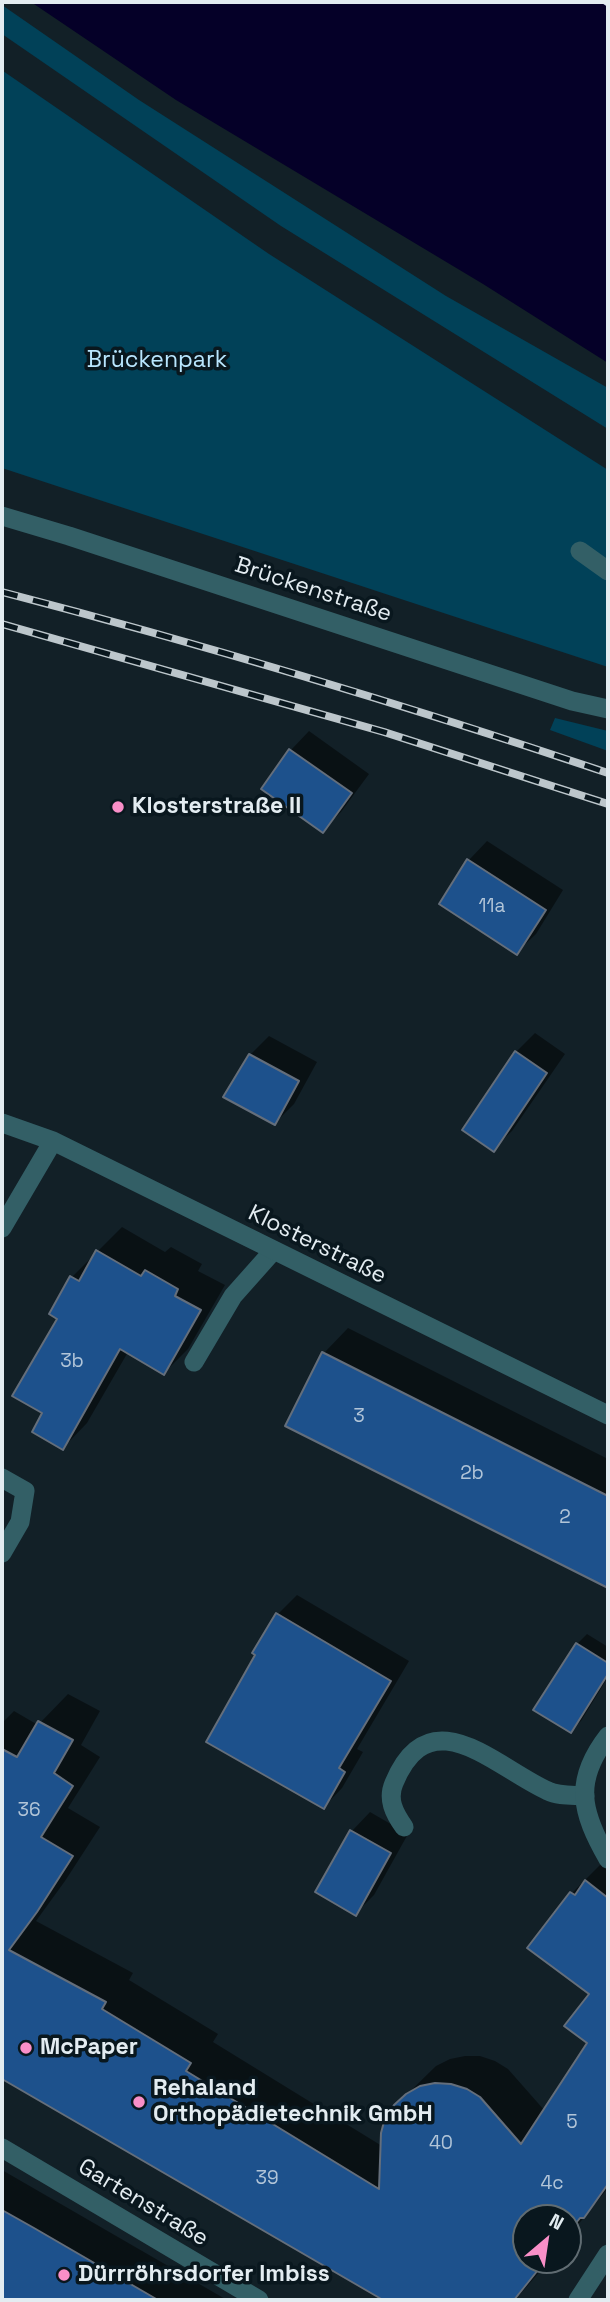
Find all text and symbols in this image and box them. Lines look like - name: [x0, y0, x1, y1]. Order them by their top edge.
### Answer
- park label: Brückenpark: [87, 347, 227, 375]
- street label: Brückenstraße: [231, 552, 395, 628]
- place label: Klosterstraße II: [132, 793, 301, 821]
- marker: Klosterstraße II: [110, 799, 126, 815]
- house number: 11a: [479, 896, 505, 918]
- street label: Klosterstraße: [244, 1200, 390, 1290]
- house number: 3b: [60, 1351, 84, 1373]
- house number: 3: [353, 1406, 365, 1428]
- house number: 2b: [460, 1463, 484, 1485]
- house number: 2: [559, 1507, 571, 1529]
- house number: 36: [17, 1800, 41, 1822]
- place label: McPaper: [40, 2034, 138, 2062]
- marker: McPaper: [18, 2040, 34, 2056]
- place label: Rehaland Orthopädietechnik GmbH: [153, 2075, 433, 2129]
- marker: Rehaland Orthopädietechnik GmbH: [131, 2094, 147, 2110]
- house number: 5: [566, 2112, 578, 2134]
- house number: 40: [429, 2133, 453, 2155]
- street label: Gartenstraße: [73, 2153, 213, 2253]
- house number: 39: [255, 2168, 279, 2190]
- house number: 4c: [540, 2173, 564, 2195]
- north arrow: [512, 2204, 582, 2274]
- text: N: [545, 2208, 568, 2236]
- place label: Dürrröhrsdorfer Imbiss: [78, 2261, 330, 2289]
- marker: Dürrröhrsdorfer Imbiss: [56, 2267, 72, 2283]

